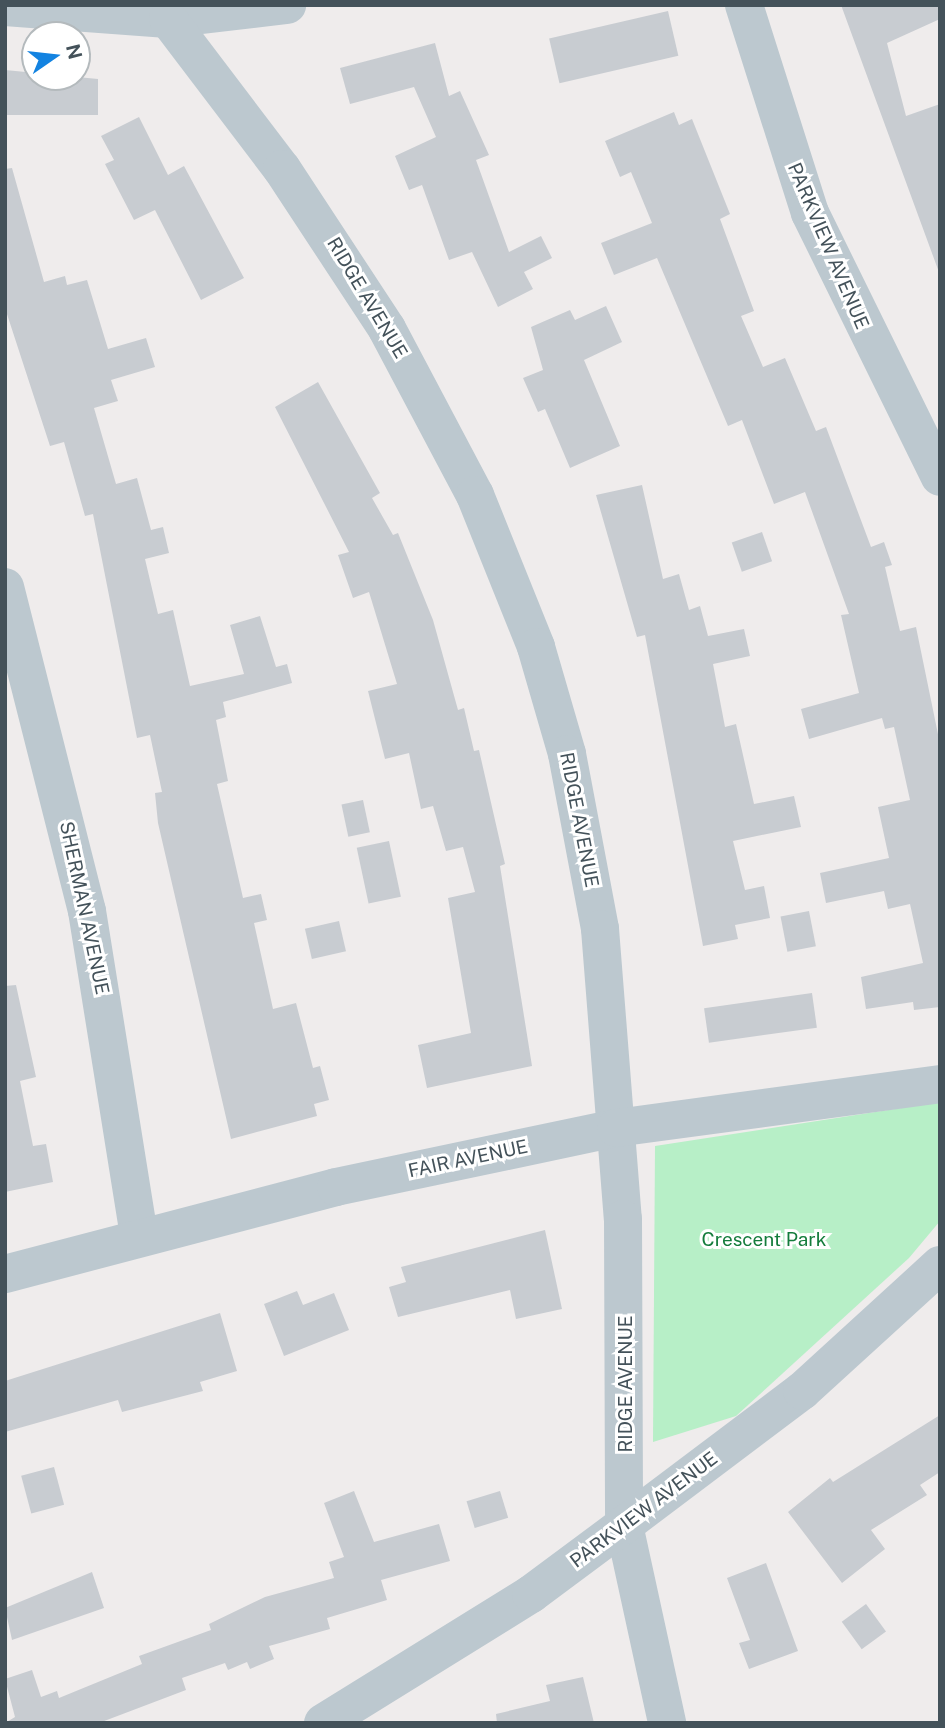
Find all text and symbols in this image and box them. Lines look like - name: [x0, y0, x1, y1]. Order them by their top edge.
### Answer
- north arrow: [21, 21, 91, 91]
- text: N: [62, 42, 87, 61]
- street label: PARKVIEW AVENUE: [783, 159, 873, 333]
- street label: RIDGE AVENUE: [322, 233, 412, 363]
- street label: RIDGE AVENUE: [555, 751, 603, 889]
- street label: SHERMAN AVENUE: [54, 819, 114, 997]
- street label: FAIR AVENUE: [406, 1135, 530, 1183]
- park label: Crescent Park: [702, 1229, 826, 1251]
- street label: RIDGE AVENUE: [615, 1315, 637, 1453]
- street label: PARKVIEW AVENUE: [566, 1447, 722, 1573]

